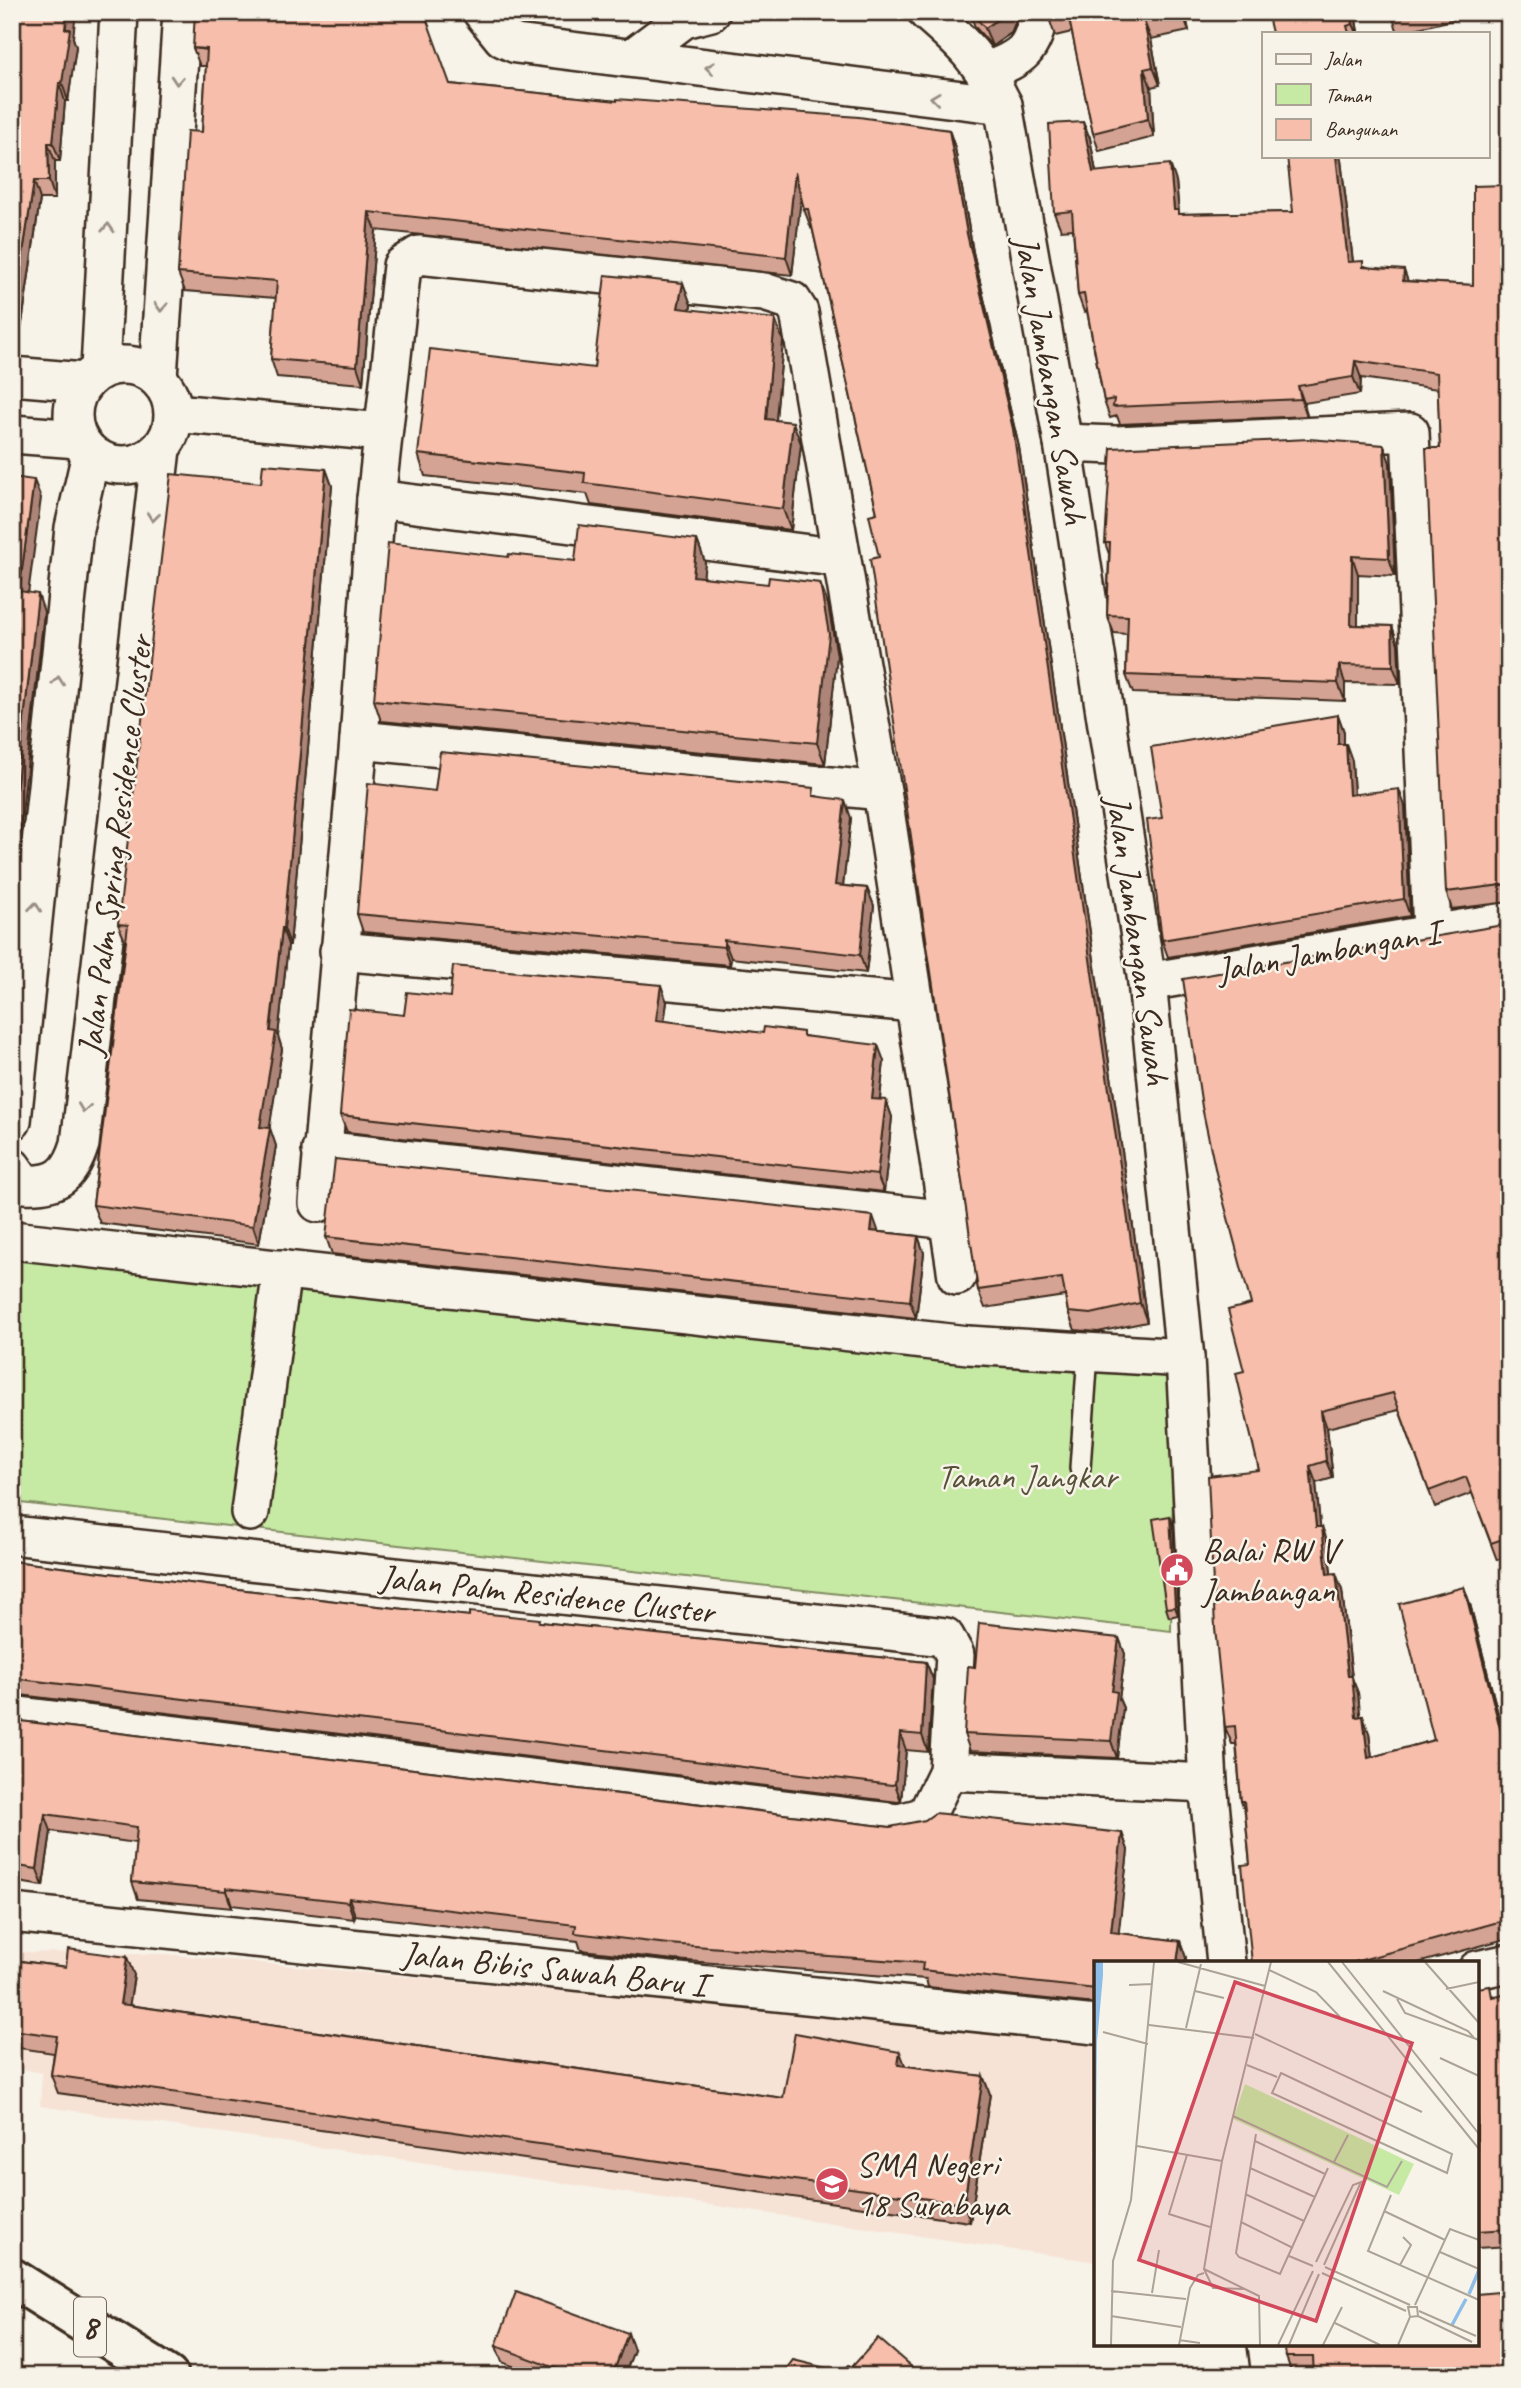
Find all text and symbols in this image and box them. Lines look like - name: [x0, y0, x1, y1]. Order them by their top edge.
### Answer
- legend: [1262, 32, 1490, 158]
- text: Jalan: [1324, 46, 1362, 72]
- one-way arrow: [704, 61, 715, 76]
- one-way arrow: [170, 75, 185, 86]
- text: Taman: [1325, 82, 1372, 108]
- one-way arrow: [929, 91, 941, 106]
- text: Bangunan: [1325, 116, 1398, 142]
- one-way arrow: [100, 222, 115, 233]
- street label: Jalan Jambangan Sawah: [1003, 230, 1099, 529]
- one-way arrow: [154, 302, 169, 313]
- one-way arrow: [146, 511, 161, 522]
- street label: Jalan Palm Spring Residence Cluster: [67, 630, 163, 1060]
- one-way arrow: [51, 675, 66, 687]
- street label: Jalan Jambangan Sawah: [1095, 790, 1181, 1089]
- one-way arrow: [27, 901, 42, 913]
- street label: Jalan Jambangan I: [1211, 908, 1451, 993]
- one-way arrow: [77, 1102, 92, 1113]
- park label: Taman Jangkar: [937, 1454, 1119, 1499]
- place label: Balai RW V Jambangan: [1200, 1528, 1344, 1613]
- public building icon: Balai RW V Jambangan: [1158, 1551, 1196, 1589]
- street label: Jalan Palm Residence Cluster: [376, 1554, 719, 1634]
- street label: Jalan Bibis Sawah Baru I: [398, 1930, 716, 2008]
- inset map: [1094, 1961, 1479, 2346]
- place label: SMA Negeri 18 Surabaya: [856, 2142, 1011, 2227]
- school or university icon: SMA Negeri 18 Surabaya: [813, 2165, 851, 2203]
- road number: 8: [74, 2298, 106, 2356]

